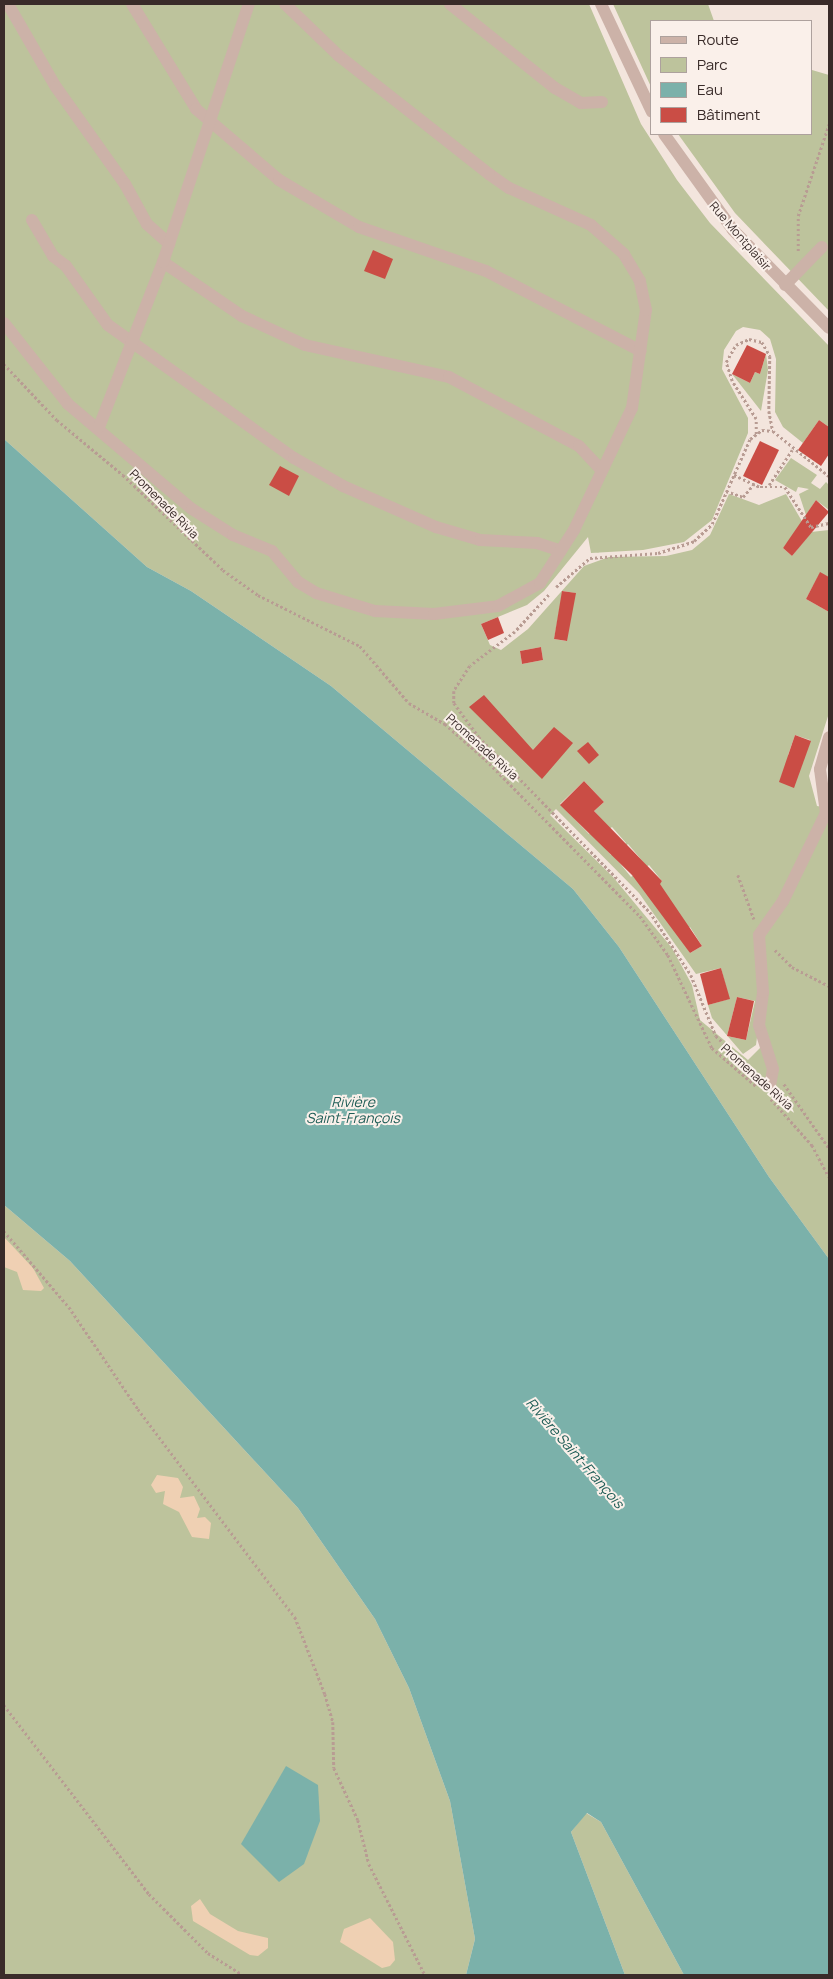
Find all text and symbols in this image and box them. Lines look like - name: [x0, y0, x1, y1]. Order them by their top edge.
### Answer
- legend: [650, 20, 813, 135]
- text: Route: [697, 29, 739, 50]
- text: Parc: [697, 54, 728, 75]
- text: Eau: [697, 79, 723, 100]
- text: Bâtiment: [697, 104, 760, 125]
- street label: Rue Montplaisir: [706, 199, 774, 273]
- street label: Promenade Rivia: [126, 466, 202, 542]
- street label: Promenade Rivia: [443, 711, 521, 783]
- street label: Promenade Rivia: [718, 1041, 796, 1113]
- water label: Rivière Saint-François: [306, 1094, 400, 1126]
- water label: Rivière Saint-François: [523, 1395, 627, 1511]

